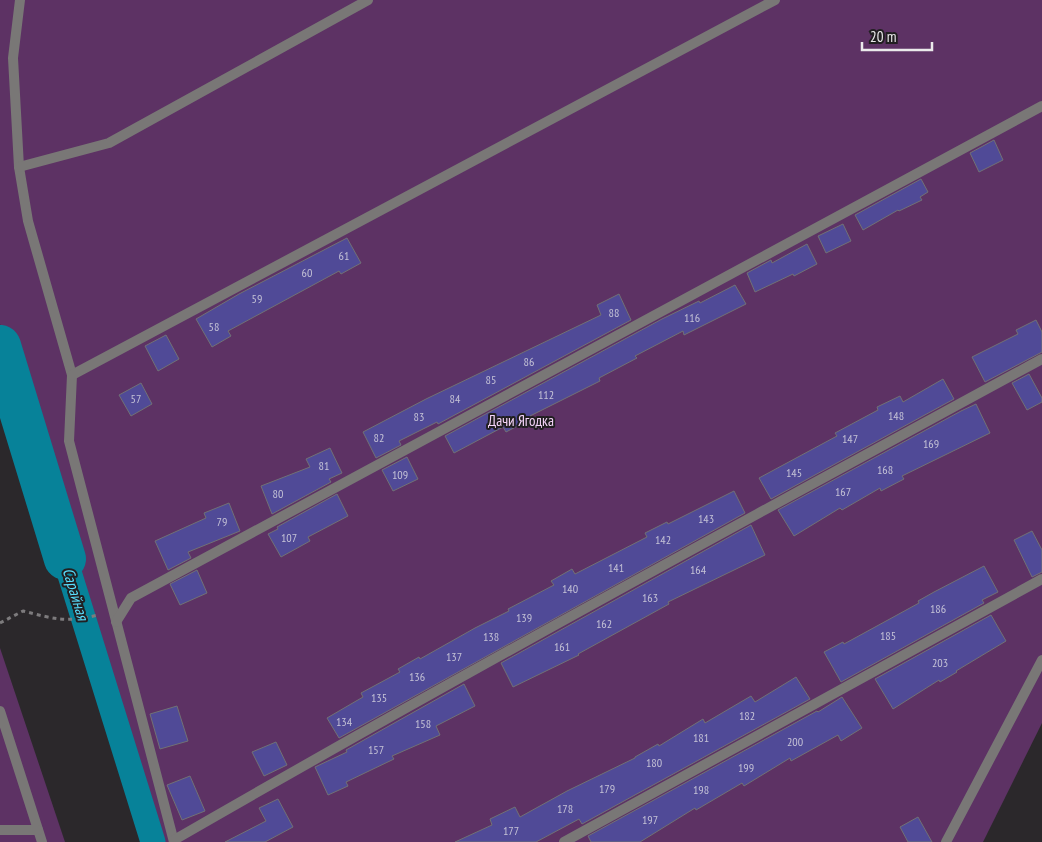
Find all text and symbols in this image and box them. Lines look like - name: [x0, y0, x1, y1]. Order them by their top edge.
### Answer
- scale bar: [862, 20, 932, 52]
- text: 20 m: [870, 27, 896, 46]
- house number: 61: [339, 248, 349, 263]
- house number: 60: [302, 265, 312, 280]
- house number: 59: [252, 291, 262, 306]
- house number: 88: [609, 305, 619, 320]
- house number: 116: [684, 310, 700, 325]
- house number: 58: [209, 319, 219, 334]
- house number: 86: [524, 354, 534, 369]
- house number: 85: [486, 372, 496, 387]
- house number: 112: [538, 387, 554, 402]
- house number: 57: [131, 391, 141, 406]
- house number: 84: [450, 391, 461, 406]
- house number: 148: [888, 408, 904, 423]
- house number: 83: [414, 409, 424, 424]
- park label: Дачи Ягодка: [488, 411, 554, 430]
- house number: 82: [374, 430, 384, 445]
- house number: 147: [842, 431, 858, 446]
- house number: 169: [923, 436, 939, 451]
- house number: 81: [319, 458, 329, 473]
- house number: 168: [877, 462, 893, 477]
- house number: 145: [786, 465, 802, 480]
- house number: 109: [392, 467, 408, 482]
- house number: 167: [835, 484, 851, 499]
- house number: 80: [273, 486, 283, 501]
- house number: 143: [698, 511, 714, 526]
- house number: 79: [217, 514, 227, 529]
- house number: 107: [281, 530, 297, 545]
- house number: 142: [655, 532, 671, 547]
- house number: 141: [608, 560, 624, 575]
- house number: 164: [690, 562, 707, 577]
- water label: Сарайная: [59, 565, 94, 624]
- house number: 140: [562, 581, 578, 596]
- house number: 163: [642, 590, 658, 605]
- house number: 186: [930, 601, 946, 616]
- house number: 139: [516, 610, 532, 625]
- house number: 162: [596, 616, 612, 631]
- house number: 185: [880, 628, 896, 643]
- house number: 138: [483, 629, 499, 644]
- house number: 161: [554, 639, 570, 654]
- house number: 137: [446, 649, 462, 664]
- house number: 203: [932, 655, 948, 670]
- house number: 136: [409, 669, 425, 684]
- house number: 135: [371, 690, 387, 705]
- house number: 182: [739, 708, 755, 723]
- house number: 134: [336, 714, 353, 729]
- house number: 158: [415, 716, 431, 731]
- house number: 181: [693, 730, 709, 745]
- house number: 200: [787, 734, 803, 749]
- house number: 157: [368, 742, 384, 757]
- house number: 180: [646, 755, 662, 770]
- house number: 199: [738, 760, 754, 775]
- house number: 179: [599, 781, 615, 796]
- house number: 198: [693, 782, 709, 797]
- house number: 178: [557, 801, 573, 816]
- house number: 197: [642, 812, 658, 827]
- house number: 177: [503, 823, 519, 838]

